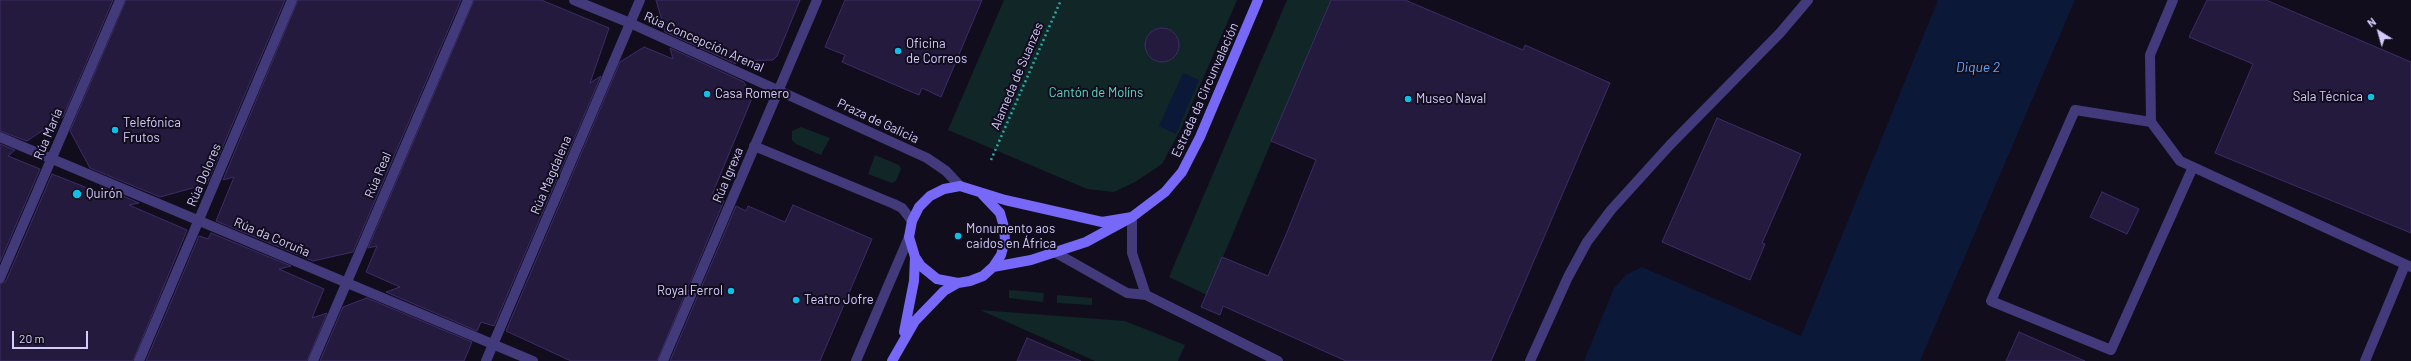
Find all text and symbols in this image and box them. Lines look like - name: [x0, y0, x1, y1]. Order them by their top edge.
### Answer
- street label: Rúa Concepción Arenal: [642, 9, 766, 75]
- north arrow: [2359, 12, 2399, 52]
- text: N: [2365, 15, 2378, 29]
- street label: Alameda de Suanzes: [987, 20, 1047, 132]
- street label: Estrada da Circunvalación: [1168, 20, 1242, 160]
- place label: Oficina de Correos: [906, 36, 967, 67]
- marker: Oficina de Correos: [893, 46, 903, 56]
- water label: Dique 2: [1956, 59, 2000, 75]
- park label: Cantón de Molíns: [1049, 85, 1143, 101]
- place label: Casa Romero: [715, 86, 789, 102]
- marker: Casa Romero: [702, 89, 712, 99]
- place label: Sala Técnica: [2293, 89, 2363, 105]
- place label: Museo Naval: [1416, 91, 1486, 107]
- marker: Sala Técnica: [2366, 92, 2376, 102]
- marker: Museo Naval: [1403, 94, 1413, 104]
- street label: Praza de Galicia: [835, 95, 921, 147]
- street label: Rúa María: [30, 106, 66, 162]
- place label: Telefónica Frutos: [123, 115, 181, 146]
- marker: Telefónica Frutos: [110, 125, 120, 135]
- street label: Rúa Magdalena: [527, 133, 575, 217]
- street label: Rúa Dolores: [184, 141, 224, 209]
- street label: Rúa Igrexa: [709, 145, 747, 205]
- street label: Rúa Real: [361, 150, 395, 200]
- place label: Quirón: [86, 186, 122, 202]
- marker: Quirón: [71, 188, 83, 200]
- street label: Rúa da Coruña: [232, 214, 312, 260]
- place label: Monumento aos caidos en África: [966, 221, 1056, 252]
- marker: Monumento aos caidos en África: [953, 231, 963, 241]
- place label: Royal Ferrol: [657, 283, 723, 299]
- marker: Royal Ferrol: [726, 286, 736, 296]
- place label: Teatro Jofre: [804, 292, 874, 308]
- marker: Teatro Jofre: [791, 295, 801, 305]
- scale bar: [14, 323, 90, 349]
- text: 20 m: [19, 331, 45, 345]

